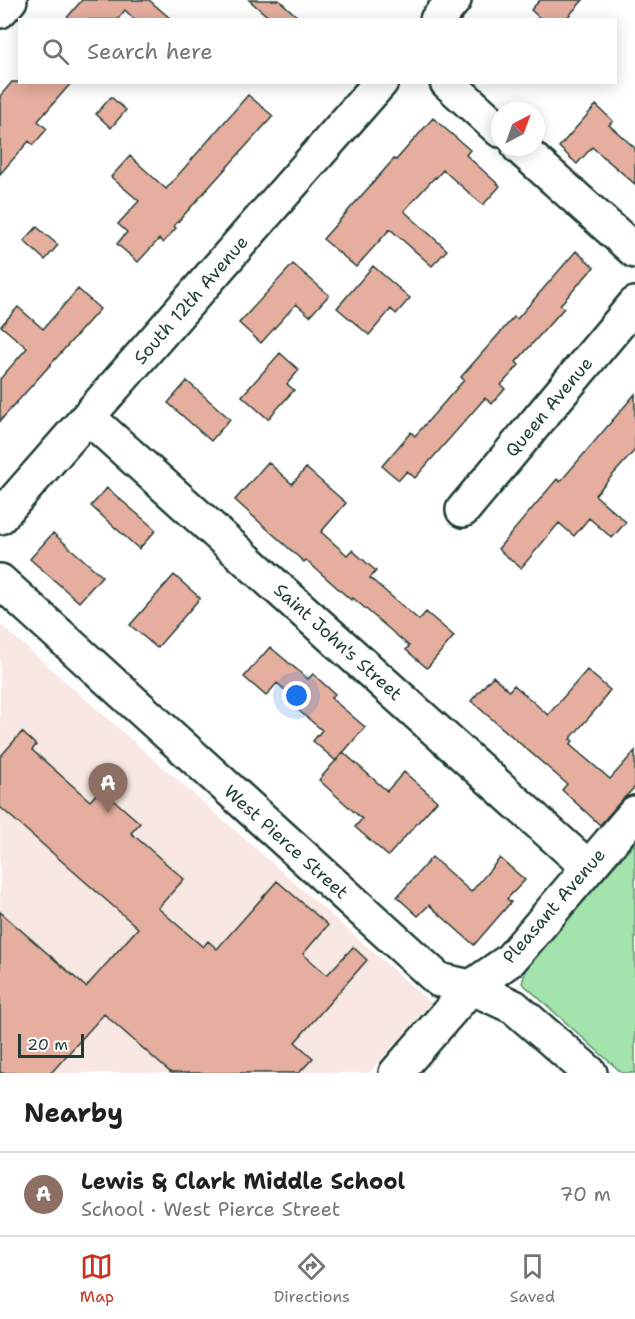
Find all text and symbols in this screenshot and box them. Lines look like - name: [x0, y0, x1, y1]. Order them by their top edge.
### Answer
- search box: [18, 18, 617, 84]
- icon: search: [39, 35, 72, 68]
- text: Search here: [87, 37, 213, 66]
- north arrow: [491, 102, 545, 156]
- street label: South 12th Avenue: [128, 231, 254, 369]
- street label: Queen Avenue: [500, 352, 598, 462]
- street label: Saint John's Street: [269, 578, 407, 706]
- your location: [282, 681, 311, 710]
- pin: A: [88, 764, 128, 813]
- street label: West Pierce Street: [219, 780, 353, 904]
- street label: Pleasant Avenue: [497, 843, 611, 969]
- scale bar: [18, 1031, 84, 1058]
- text: 20 m: [27, 1034, 68, 1055]
- text: Nearby: [24, 1095, 123, 1130]
- text: Lewis & Clark Middle School: [81, 1167, 405, 1196]
- text: A: [36, 1181, 51, 1207]
- text: 70 m: [559, 1181, 611, 1207]
- text: School · West Pierce Street: [81, 1196, 341, 1222]
- tab: Map: [80, 1250, 114, 1307]
- tab: Directions: [274, 1250, 350, 1307]
- tab: Saved: [510, 1250, 555, 1307]

